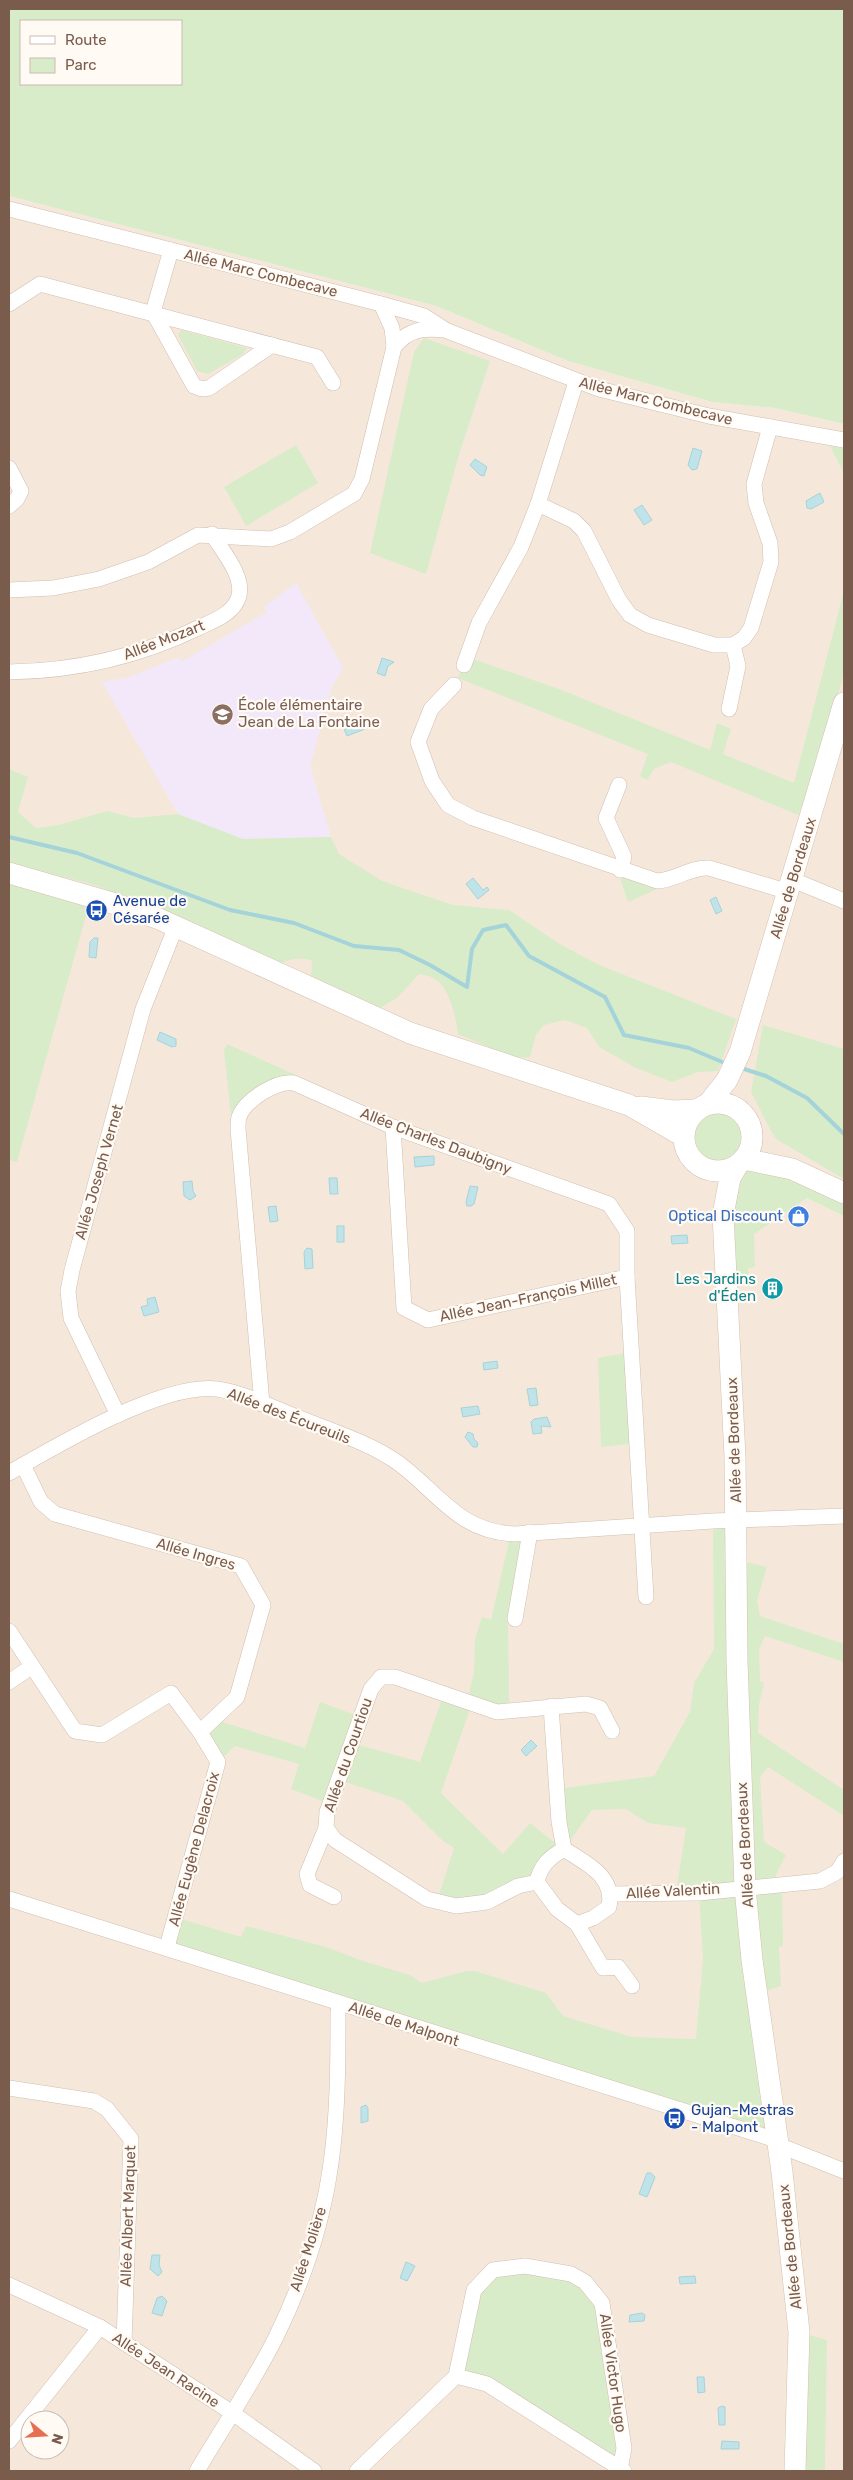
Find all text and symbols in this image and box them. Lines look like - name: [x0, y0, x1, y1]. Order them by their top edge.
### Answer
- legend: [20, 20, 182, 85]
- text: Route: [65, 31, 107, 49]
- text: Parc: [65, 56, 97, 74]
- street label: Allée Marc Combecave: [182, 245, 340, 301]
- street label: Allée Marc Combecave: [577, 373, 735, 429]
- street label: Allée Mozart: [121, 616, 207, 664]
- place label: École élémentaire Jean de La Fontaine: [238, 696, 380, 731]
- school or university icon: École élémentaire Jean de La Fontaine: [210, 702, 234, 726]
- street label: Allée de Bordeaux: [766, 815, 820, 941]
- place label: Avenue de Césarée: [113, 892, 187, 927]
- bus stop icon: Avenue de Césarée: [85, 898, 109, 922]
- street label: Allée Joseph Vernet: [71, 1102, 127, 1242]
- street label: Allée Charles Daubigny: [358, 1104, 514, 1178]
- shop icon: Optical Discount: [787, 1204, 811, 1228]
- place label: Optical Discount: [668, 1207, 783, 1225]
- street label: Allée Jean-François Millet: [438, 1270, 618, 1326]
- place label: Les Jardins d'Éden: [675, 1270, 756, 1305]
- building icon: Les Jardins d'Éden: [760, 1276, 784, 1300]
- street label: Allée de Bordeaux: [723, 1377, 745, 1503]
- street label: Allée des Écureuils: [225, 1384, 354, 1448]
- street label: Allée Ingres: [154, 1534, 238, 1574]
- street label: Allée du Courtiou: [320, 1695, 376, 1815]
- street label: Allée Eugène Delacroix: [165, 1770, 223, 1928]
- street label: Allée de Bordeaux: [733, 1782, 757, 1908]
- street label: Allée Valentin: [625, 1880, 721, 1902]
- street label: Allée de Malpont: [347, 1998, 462, 2050]
- place label: Gujan-Mestras - Malpont: [691, 2101, 794, 2136]
- bus stop icon: Gujan-Mestras - Malpont: [663, 2107, 687, 2131]
- street label: Allée Albert Marquet: [117, 2145, 139, 2287]
- street label: Allée de Bordeaux: [774, 2184, 806, 2310]
- street label: Allée Molière: [286, 2204, 330, 2294]
- street label: Allée Victor Hugo: [596, 2312, 630, 2434]
- street label: Allée Jean Racine: [109, 2329, 223, 2411]
- north arrow: [20, 2410, 70, 2460]
- text: N: [47, 2431, 67, 2446]

